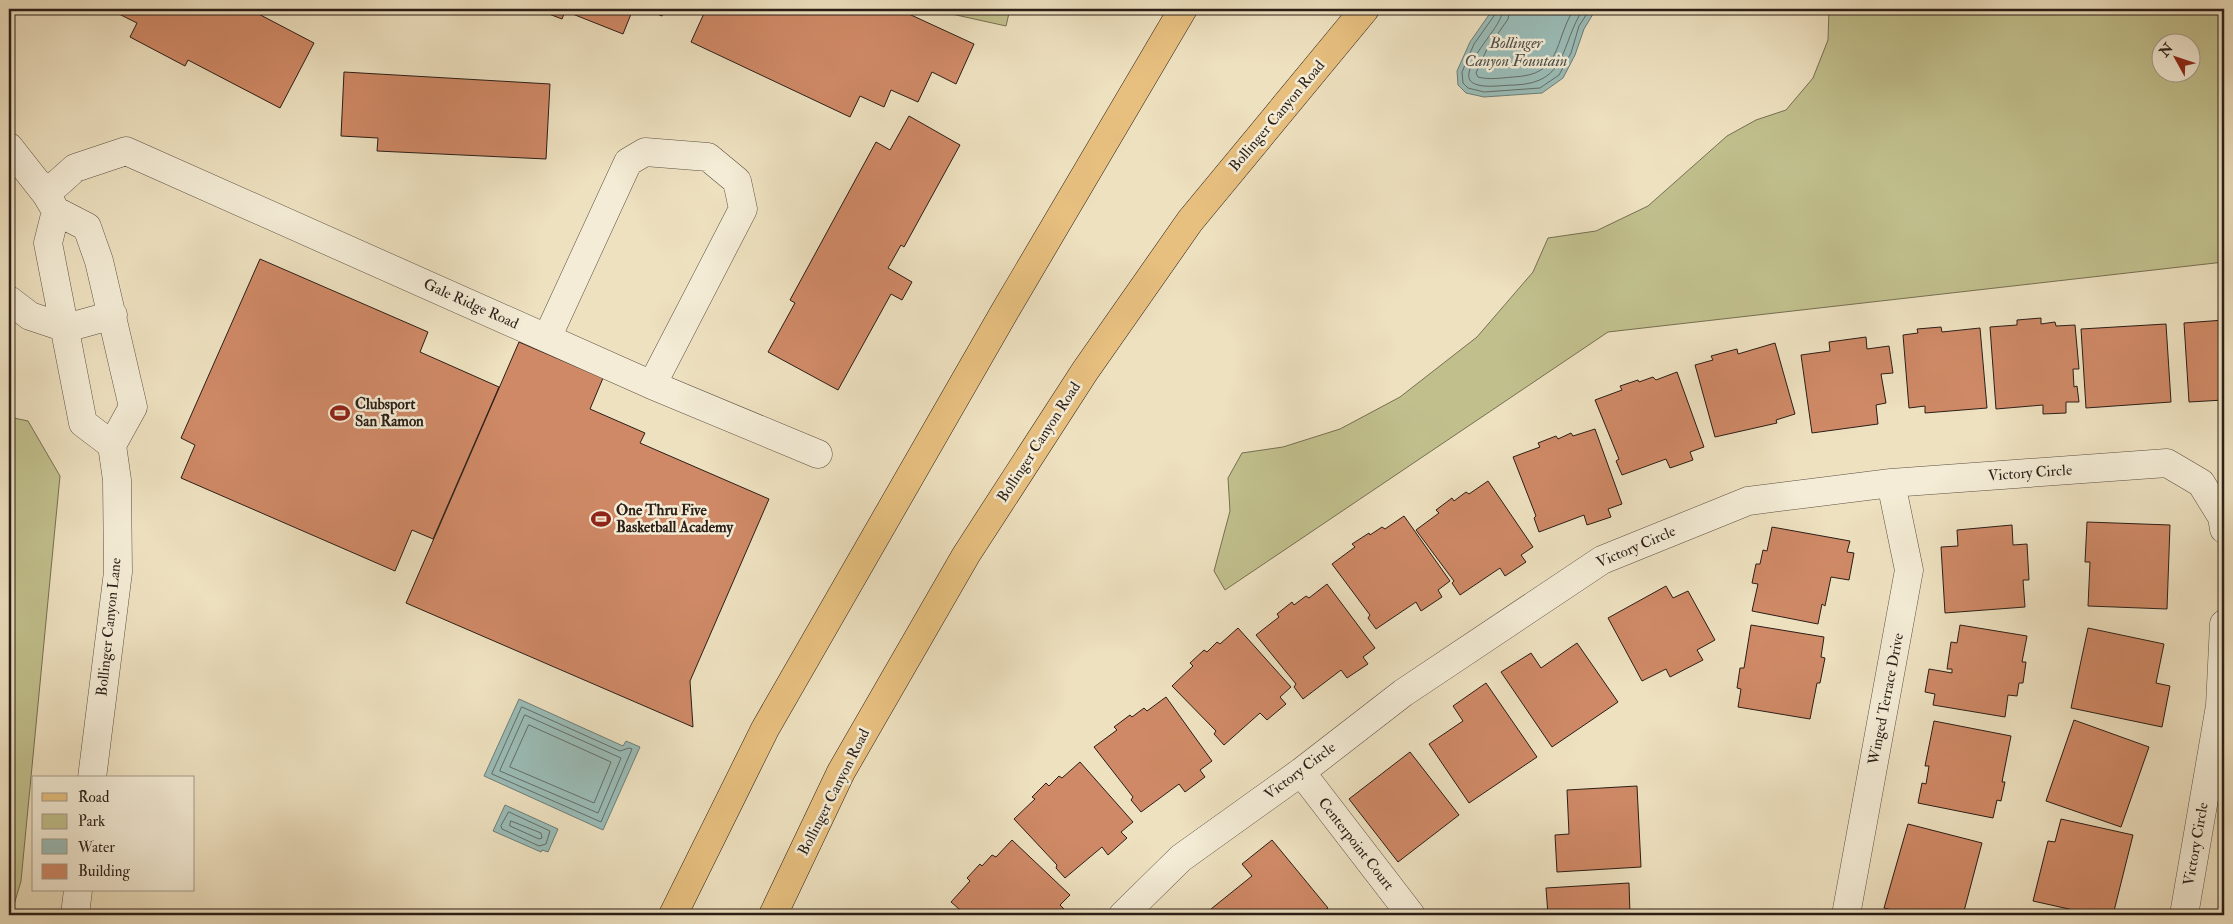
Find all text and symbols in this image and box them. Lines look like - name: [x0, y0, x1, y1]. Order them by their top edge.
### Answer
- north arrow: [2150, 32, 2200, 82]
- water label: Bollinger Canyon Fountain: [1465, 33, 1567, 71]
- text: N: [2155, 39, 2177, 61]
- street label: Bollinger Canyon Road: [1225, 56, 1329, 176]
- street label: Gale Ridge Road: [420, 275, 522, 334]
- street label: Bollinger Canyon Road: [993, 378, 1085, 506]
- place label: Clubsport San Ramon: [355, 395, 424, 431]
- sports icon: Clubsport San Ramon: [329, 402, 351, 424]
- street label: Victory Circle: [1987, 461, 2073, 485]
- place label: One Thru Five Basketball Academy: [616, 501, 734, 538]
- sports icon: One Thru Five Basketball Academy: [590, 508, 612, 530]
- street label: Victory Circle: [1593, 522, 1679, 572]
- street label: Bollinger Canyon Lane: [92, 557, 126, 697]
- street label: Winged Terrace Drive: [1864, 631, 1908, 767]
- street label: Bollinger Canyon Road: [794, 725, 874, 858]
- street label: Victory Circle: [1261, 738, 1339, 804]
- legend: [32, 776, 195, 892]
- text: Road: [78, 788, 110, 807]
- street label: Centerpoint Court: [1313, 794, 1398, 895]
- street label: Victory Circle: [2179, 801, 2213, 887]
- text: Park: [78, 812, 105, 831]
- text: Water: [77, 838, 115, 857]
- text: Building: [78, 862, 130, 881]

